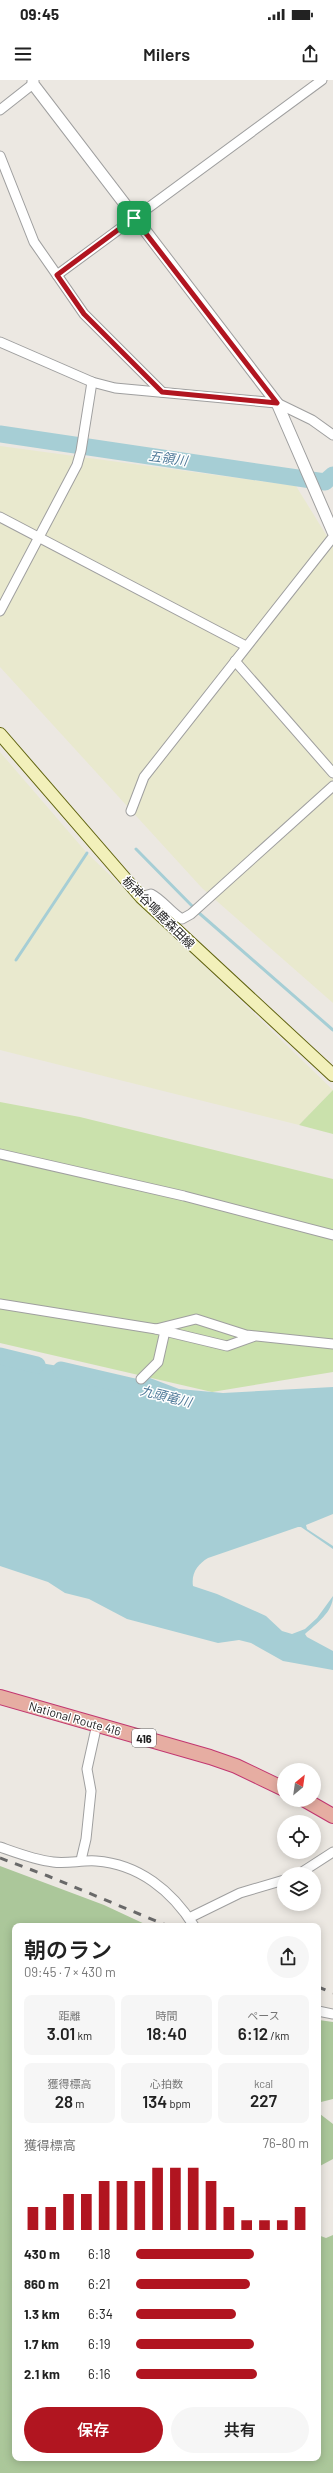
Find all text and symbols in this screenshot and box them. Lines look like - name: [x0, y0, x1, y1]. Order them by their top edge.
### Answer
- text: 09:45: [20, 5, 59, 23]
- icon: menu: [12, 43, 34, 65]
- text: Milers: [143, 43, 190, 65]
- icon: share: [299, 43, 321, 65]
- pin: [117, 201, 151, 235]
- icon: arrive: [123, 207, 145, 229]
- water label: 五領川: [148, 447, 190, 469]
- street label: 栃神谷鳴鹿森田線: [120, 873, 198, 951]
- water label: 九頭竜川: [139, 1382, 195, 1411]
- street label: National Route 416: [27, 1698, 123, 1738]
- road number: 416: [132, 1729, 156, 1747]
- north arrow: [277, 1763, 321, 1807]
- map controls: [277, 1763, 321, 1911]
- button: locate: [277, 1815, 321, 1859]
- button: layers: [277, 1867, 321, 1911]
- text: 朝のラン: [24, 1936, 112, 1962]
- button: share: [267, 1936, 309, 1978]
- text: 09:45 · 7 × 430 m: [24, 1964, 116, 1980]
- text: 距離: [59, 2009, 81, 2022]
- text: 時間: [156, 2009, 178, 2022]
- text: ペース: [247, 2009, 280, 2022]
- text: 3.01: [47, 2023, 75, 2043]
- text: 18:40: [146, 2023, 187, 2043]
- text: 6:12: [238, 2023, 268, 2043]
- text: km: [75, 2029, 92, 2042]
- text: /km: [268, 2029, 289, 2042]
- text: 獲得標高: [48, 2077, 92, 2090]
- text: 心拍数: [150, 2077, 183, 2090]
- text: kcal: [254, 2077, 273, 2090]
- text: 227: [250, 2090, 277, 2110]
- text: 28: [55, 2091, 73, 2111]
- text: 134: [142, 2091, 167, 2111]
- text: m: [73, 2097, 84, 2110]
- text: bpm: [167, 2097, 191, 2110]
- text: 76–80 m: [263, 2135, 309, 2151]
- text: 獲得標高: [24, 2137, 76, 2153]
- text: 430 m: [24, 2246, 60, 2262]
- text: 6:18: [88, 2246, 110, 2262]
- text: 860 m: [24, 2276, 59, 2292]
- text: 6:21: [88, 2276, 110, 2292]
- text: 1.3 km: [24, 2306, 60, 2322]
- text: 6:34: [88, 2306, 113, 2322]
- text: 1.7 km: [24, 2336, 59, 2352]
- text: 6:19: [88, 2336, 110, 2352]
- text: 2.1 km: [24, 2366, 60, 2382]
- text: 6:16: [88, 2366, 110, 2382]
- button: 保存: [24, 2407, 163, 2453]
- button: 共有: [171, 2407, 309, 2453]

